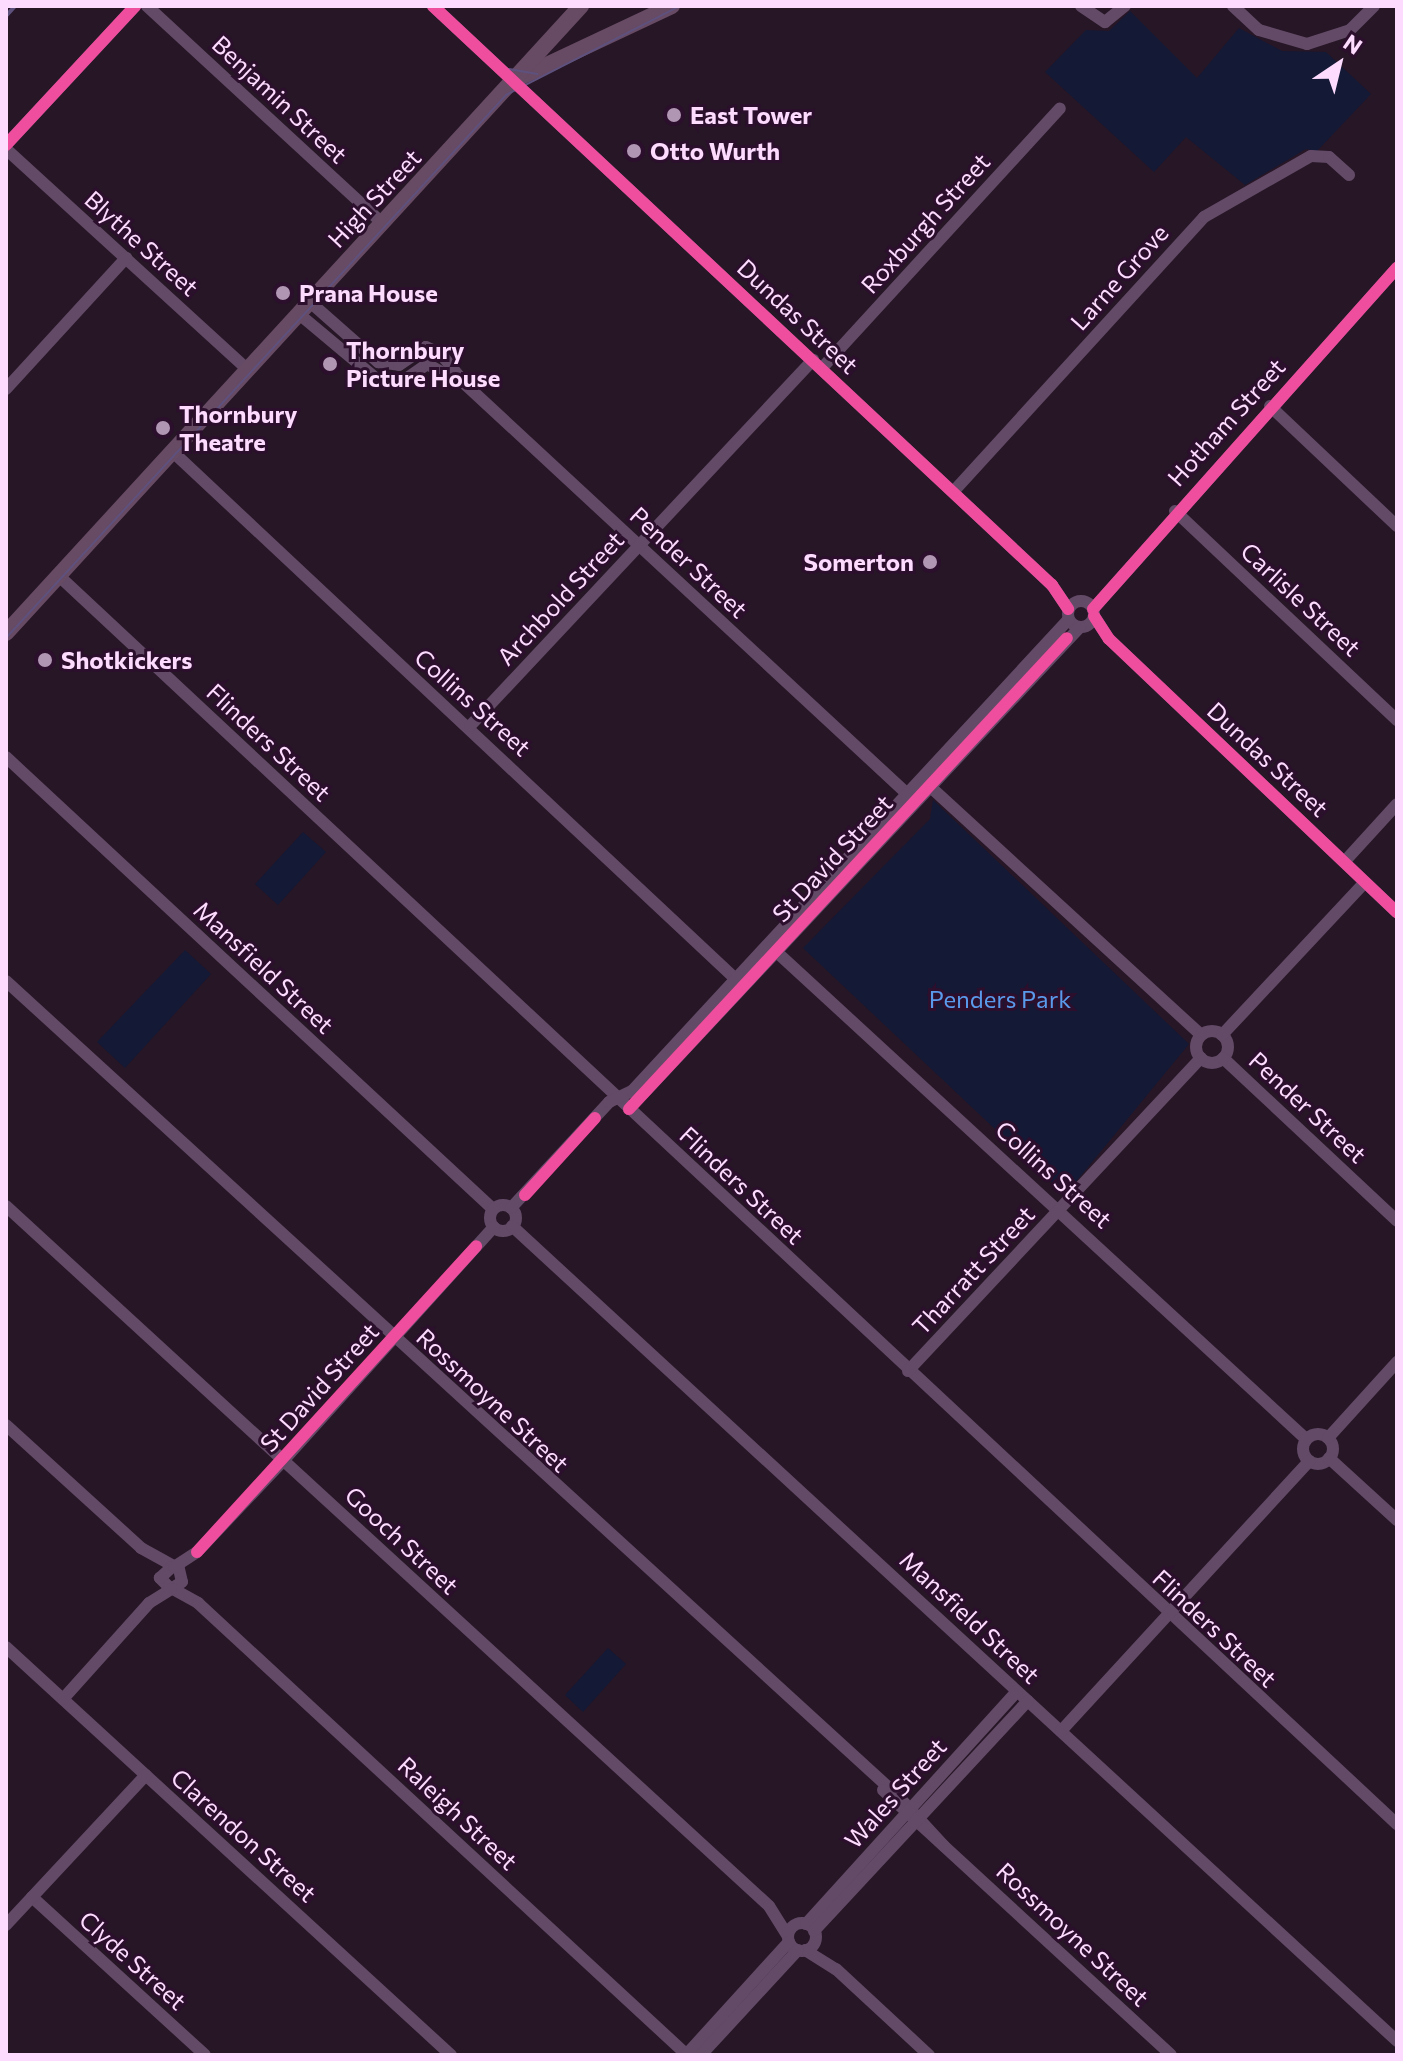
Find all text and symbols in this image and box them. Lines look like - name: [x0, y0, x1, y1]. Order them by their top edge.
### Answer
- north arrow: [1299, 24, 1379, 104]
- text: N: [1339, 28, 1368, 60]
- street label: Benjamin Street: [207, 29, 353, 169]
- place label: East Tower: [690, 101, 812, 129]
- marker: East Tower: [665, 106, 683, 124]
- place label: Otto Wurth: [650, 137, 780, 165]
- marker: Otto Wurth: [625, 142, 643, 160]
- street label: High Street: [321, 143, 427, 253]
- street label: Roxburgh Street: [855, 147, 995, 299]
- street label: Blythe Street: [79, 185, 205, 301]
- street label: Larne Grove: [1064, 218, 1174, 336]
- street label: Dundas Street: [732, 253, 864, 379]
- place label: Prana House: [299, 279, 438, 307]
- marker: Prana House: [274, 284, 292, 302]
- place label: Thornbury Picture House: [346, 336, 500, 392]
- street label: Hotham Street: [1161, 352, 1291, 492]
- marker: Thornbury Picture House: [321, 355, 339, 373]
- place label: Thornbury Theatre: [179, 400, 297, 456]
- marker: Thornbury Theatre: [154, 419, 172, 437]
- street label: Pender Street: [624, 500, 754, 624]
- street label: Archbold Street: [491, 525, 629, 671]
- street label: Carlisle Street: [1235, 536, 1367, 662]
- place label: Somerton: [803, 548, 914, 576]
- marker: Somerton: [921, 553, 939, 571]
- street label: Collins Street: [409, 642, 537, 762]
- place label: Shotkickers: [61, 646, 192, 674]
- marker: Shotkickers: [36, 651, 54, 669]
- street label: Flinders Street: [201, 677, 337, 807]
- street label: Dundas Street: [1202, 696, 1334, 822]
- street label: St David Street: [766, 789, 898, 927]
- street label: Mansfield Street: [188, 895, 340, 1039]
- park label: Penders Park: [929, 985, 1071, 1013]
- street label: Pender Street: [1243, 1045, 1373, 1169]
- street label: Collins Street: [990, 1114, 1118, 1234]
- street label: Flinders Street: [674, 1120, 810, 1250]
- street label: Tharratt Street: [906, 1200, 1040, 1340]
- street label: St David Street: [254, 1317, 384, 1457]
- street label: Rossmoyne Street: [411, 1322, 575, 1478]
- street label: Gooch Street: [339, 1480, 465, 1600]
- street label: Mansfield Street: [894, 1545, 1046, 1689]
- street label: Flinders Street: [1147, 1563, 1283, 1693]
- street label: Wales Street: [838, 1732, 952, 1854]
- street label: Raleigh Street: [392, 1750, 524, 1876]
- street label: Clarendon Street: [166, 1762, 322, 1908]
- street label: Rossmoyne Street: [991, 1856, 1155, 2012]
- street label: Clyde Street: [74, 1905, 192, 2015]

